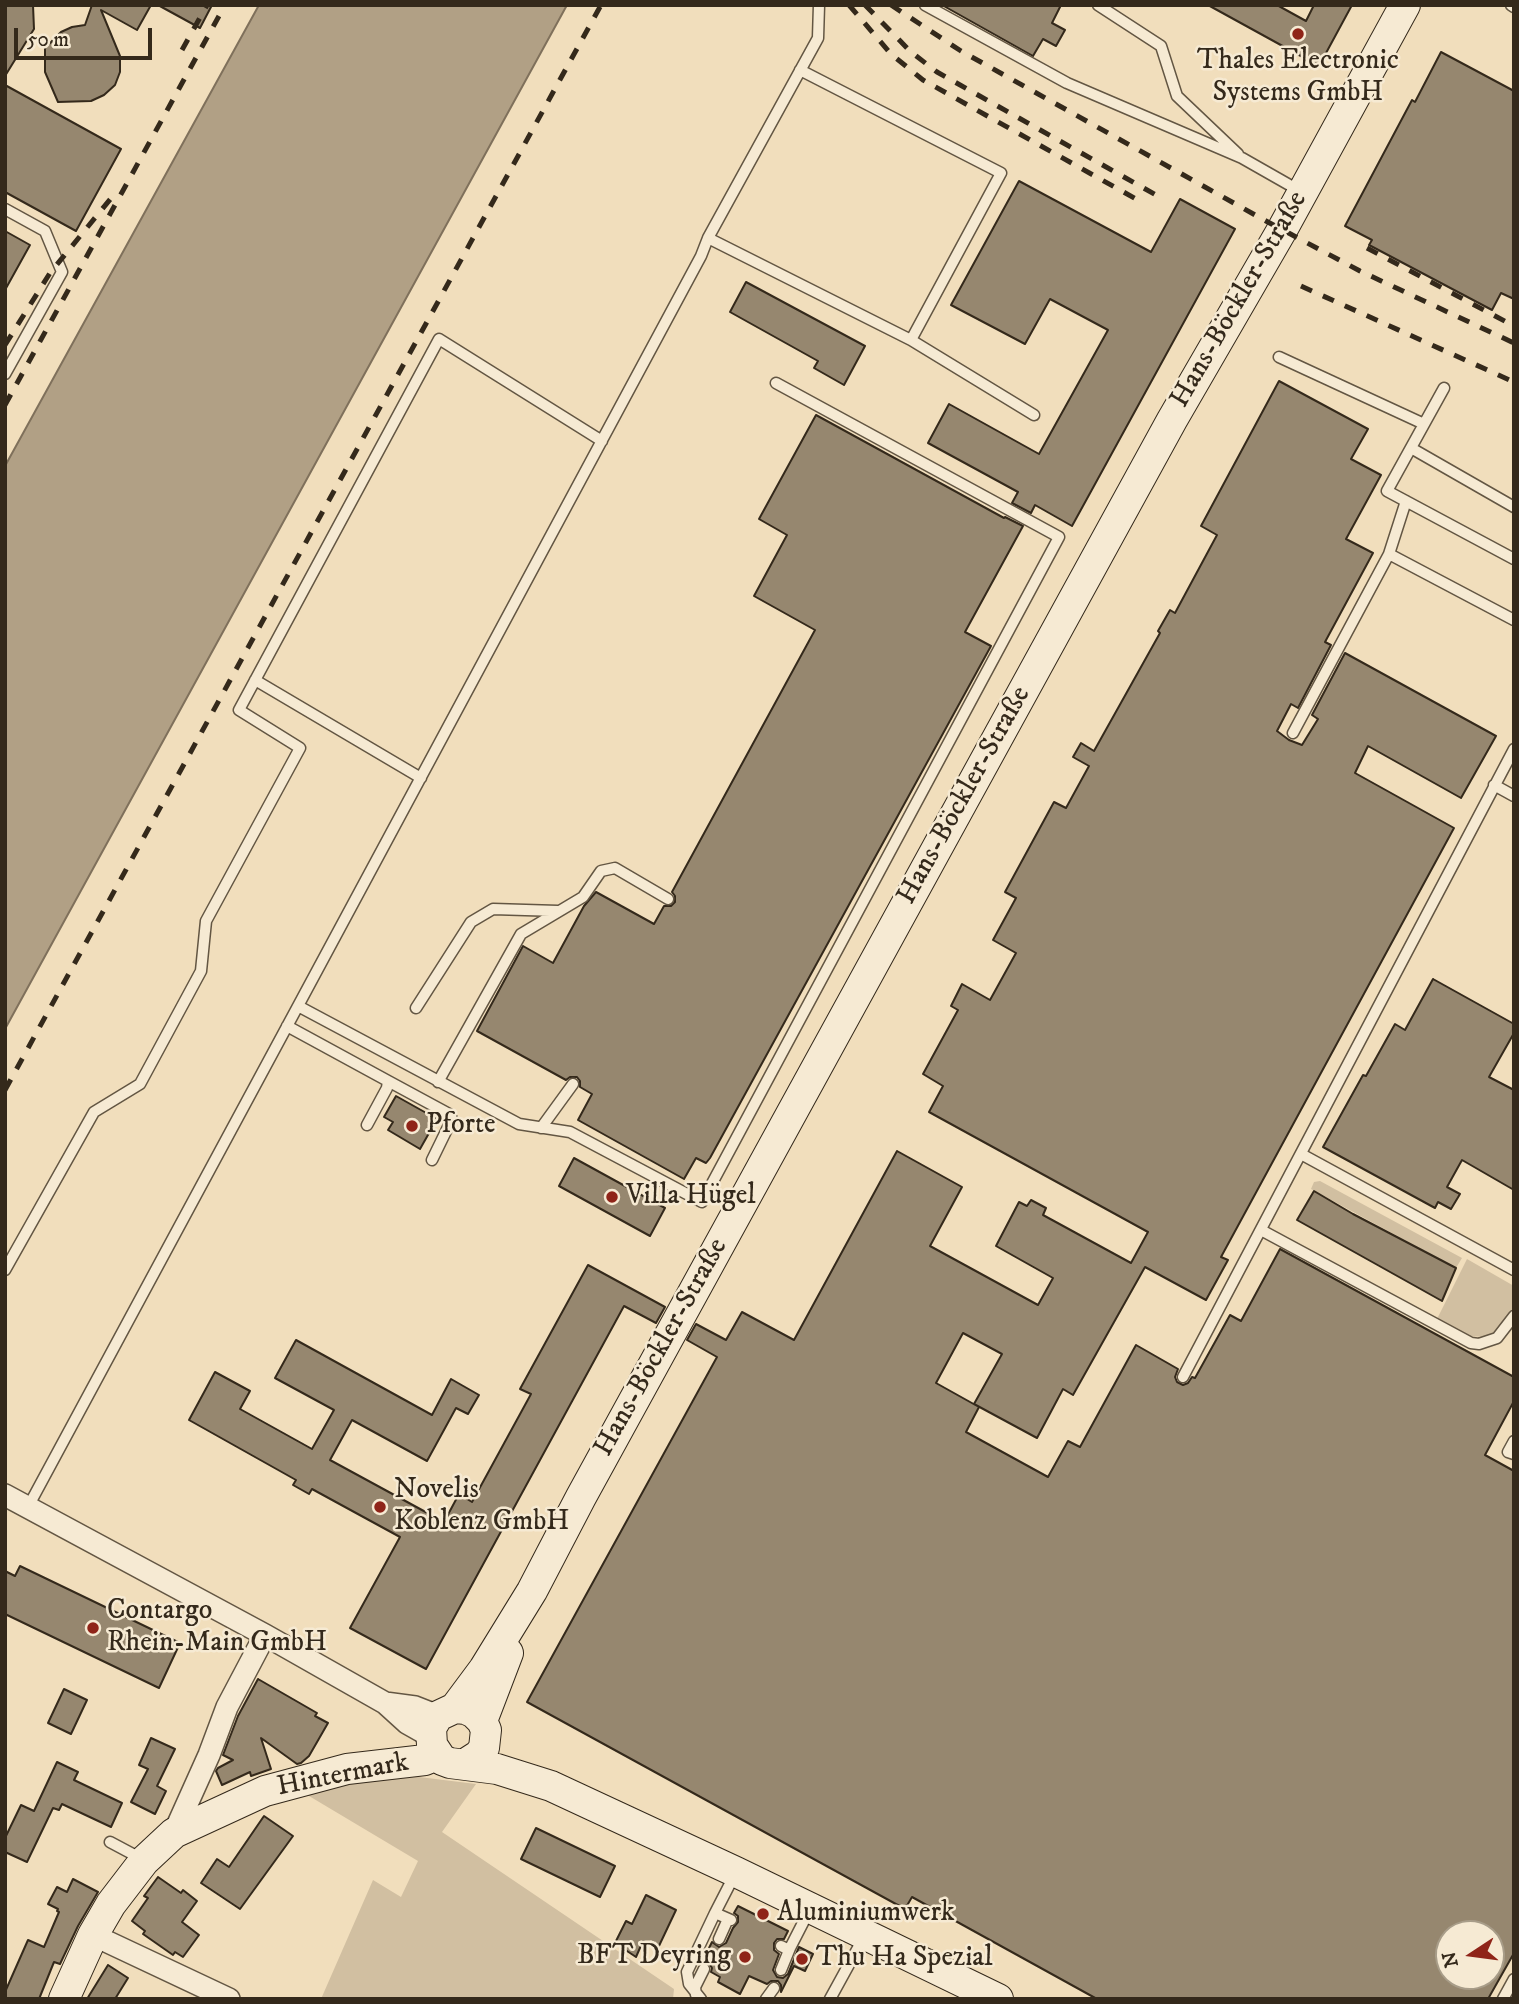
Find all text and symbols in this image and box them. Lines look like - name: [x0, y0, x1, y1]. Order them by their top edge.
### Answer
- scale bar: [18, 14, 156, 58]
- marker: Thales Electronic Systems GmbH: [1290, 26, 1306, 42]
- text: 50 m: [27, 27, 69, 53]
- place label: Thales Electronic Systems GmbH: [1197, 45, 1399, 111]
- street label: Hans-Böckler-Straße: [1164, 186, 1316, 414]
- street label: Hans-Böckler-Straße: [891, 681, 1039, 911]
- place label: Pforte: [426, 1109, 496, 1143]
- marker: Pforte: [404, 1118, 420, 1134]
- place label: Villa Hügel: [626, 1180, 756, 1214]
- marker: Villa Hügel: [604, 1189, 620, 1205]
- street label: Hans-Böckler-Straße: [588, 1233, 736, 1463]
- place label: Novelis Koblenz GmbH: [394, 1474, 569, 1540]
- marker: Novelis Koblenz GmbH: [372, 1499, 388, 1515]
- place label: Contargo Rhein-Main GmbH: [107, 1595, 327, 1661]
- marker: Contargo Rhein-Main GmbH: [85, 1620, 101, 1636]
- street label: Hintermark: [274, 1747, 412, 1805]
- place label: Aluminiumwerk: [777, 1897, 955, 1931]
- marker: Aluminiumwerk: [755, 1906, 771, 1922]
- north arrow: [1435, 1920, 1505, 1990]
- place label: BFT Deyring: [577, 1940, 731, 1974]
- place label: Thu Ha Spezial: [816, 1942, 993, 1976]
- marker: BFT Deyring: [737, 1949, 753, 1965]
- text: N: [1438, 1949, 1464, 1970]
- marker: Thu Ha Spezial: [794, 1951, 810, 1967]

